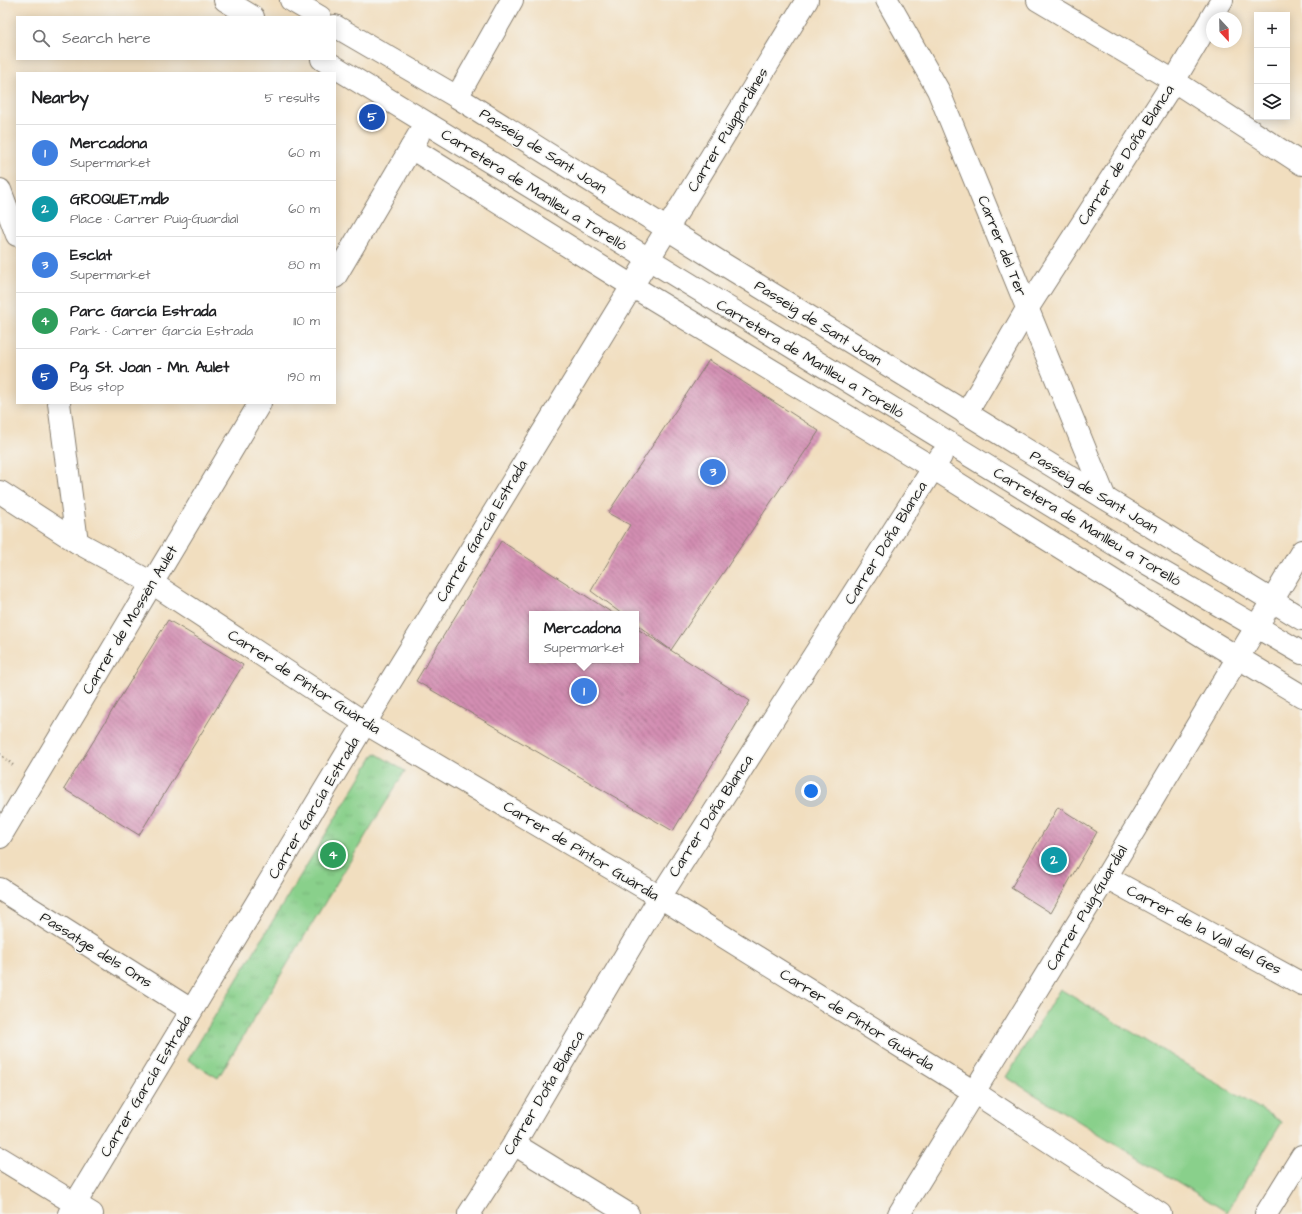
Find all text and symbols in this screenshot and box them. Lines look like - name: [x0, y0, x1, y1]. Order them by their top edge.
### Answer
- north arrow: [1206, 12, 1242, 48]
- map controls: [1254, 12, 1290, 120]
- button: +: [1254, 12, 1290, 48]
- search box: [16, 16, 336, 60]
- icon: search: [30, 27, 52, 49]
- text: Search here: [62, 28, 151, 49]
- button: −: [1254, 48, 1290, 84]
- street label: Carrer Puigpardines: [682, 63, 775, 197]
- street label: Carrer de Doña Blanca: [1073, 80, 1180, 229]
- button: layers: [1254, 84, 1290, 120]
- text: Nearby: [32, 86, 89, 110]
- text: 5 results: [264, 89, 320, 107]
- pin: 5: [359, 102, 385, 132]
- street label: Passeig de Sant Joan: [475, 103, 611, 200]
- street label: Carretera de Manlleu a Torelló: [437, 124, 632, 256]
- text: Mercadona: [70, 133, 147, 154]
- text: 1: [44, 144, 46, 162]
- text: 60 m: [288, 144, 320, 162]
- text: Supermarket: [70, 154, 151, 172]
- text: GROQUET,mdb: [70, 189, 169, 210]
- street label: Carrer del Ter: [972, 192, 1032, 300]
- text: 2: [41, 200, 49, 218]
- text: 60 m: [288, 200, 320, 218]
- text: Place · Carrer Puig-Guardial: [70, 210, 238, 228]
- text: Esclat: [70, 245, 112, 266]
- text: 3: [42, 256, 48, 274]
- text: 80 m: [288, 256, 320, 274]
- text: Supermarket: [70, 266, 151, 284]
- street label: Passeig de Sant Joan: [750, 275, 886, 372]
- street label: Carretera de Manlleu a Torelló: [712, 294, 908, 424]
- text: Parc García Estrada: [70, 301, 216, 322]
- text: 4: [41, 312, 49, 330]
- text: 110 m: [293, 312, 320, 330]
- text: Park · Carrer García Estrada: [70, 322, 253, 340]
- text: Pg. St. Joan - Mn. Aulet: [70, 357, 229, 378]
- text: 5: [40, 368, 50, 386]
- text: 190 m: [287, 368, 320, 386]
- text: Bus stop: [70, 378, 124, 396]
- street label: Passeig de Sant Joan: [1025, 445, 1163, 540]
- street label: Carrer García Estrada: [431, 456, 533, 606]
- pin: 3: [700, 457, 726, 487]
- street label: Carretera de Manlleu a Torelló: [989, 462, 1185, 592]
- street label: Carrer Doña Blanca: [840, 477, 933, 609]
- street label: Carrer de Mossèn Aulet: [77, 542, 183, 698]
- popup: [529, 611, 639, 663]
- text: Mercadona: [544, 618, 621, 639]
- street label: Carrer de Pintor Guàrdia: [223, 625, 385, 740]
- text: Supermarket: [544, 639, 624, 657]
- pin: 1: [571, 676, 597, 706]
- street label: Carrer García Estrada: [263, 733, 365, 883]
- street label: Carrer Doña Blanca: [664, 751, 759, 881]
- your location: [801, 781, 821, 801]
- street label: Carrer de Pintor Guàrdia: [499, 796, 663, 906]
- pin: 4: [320, 840, 346, 870]
- street label: Carrer Puig-Guardial: [1041, 841, 1134, 975]
- pin: 2: [1041, 845, 1067, 875]
- street label: Carrer de la Vall del Ges: [1123, 880, 1286, 980]
- street label: Passatge dels Oms: [35, 907, 157, 994]
- street label: Carrer de Pintor Guàrdia: [776, 964, 939, 1076]
- street label: Carrer García Estrada: [95, 1011, 197, 1161]
- street label: Carrer Doña Blanca: [498, 1027, 590, 1159]

